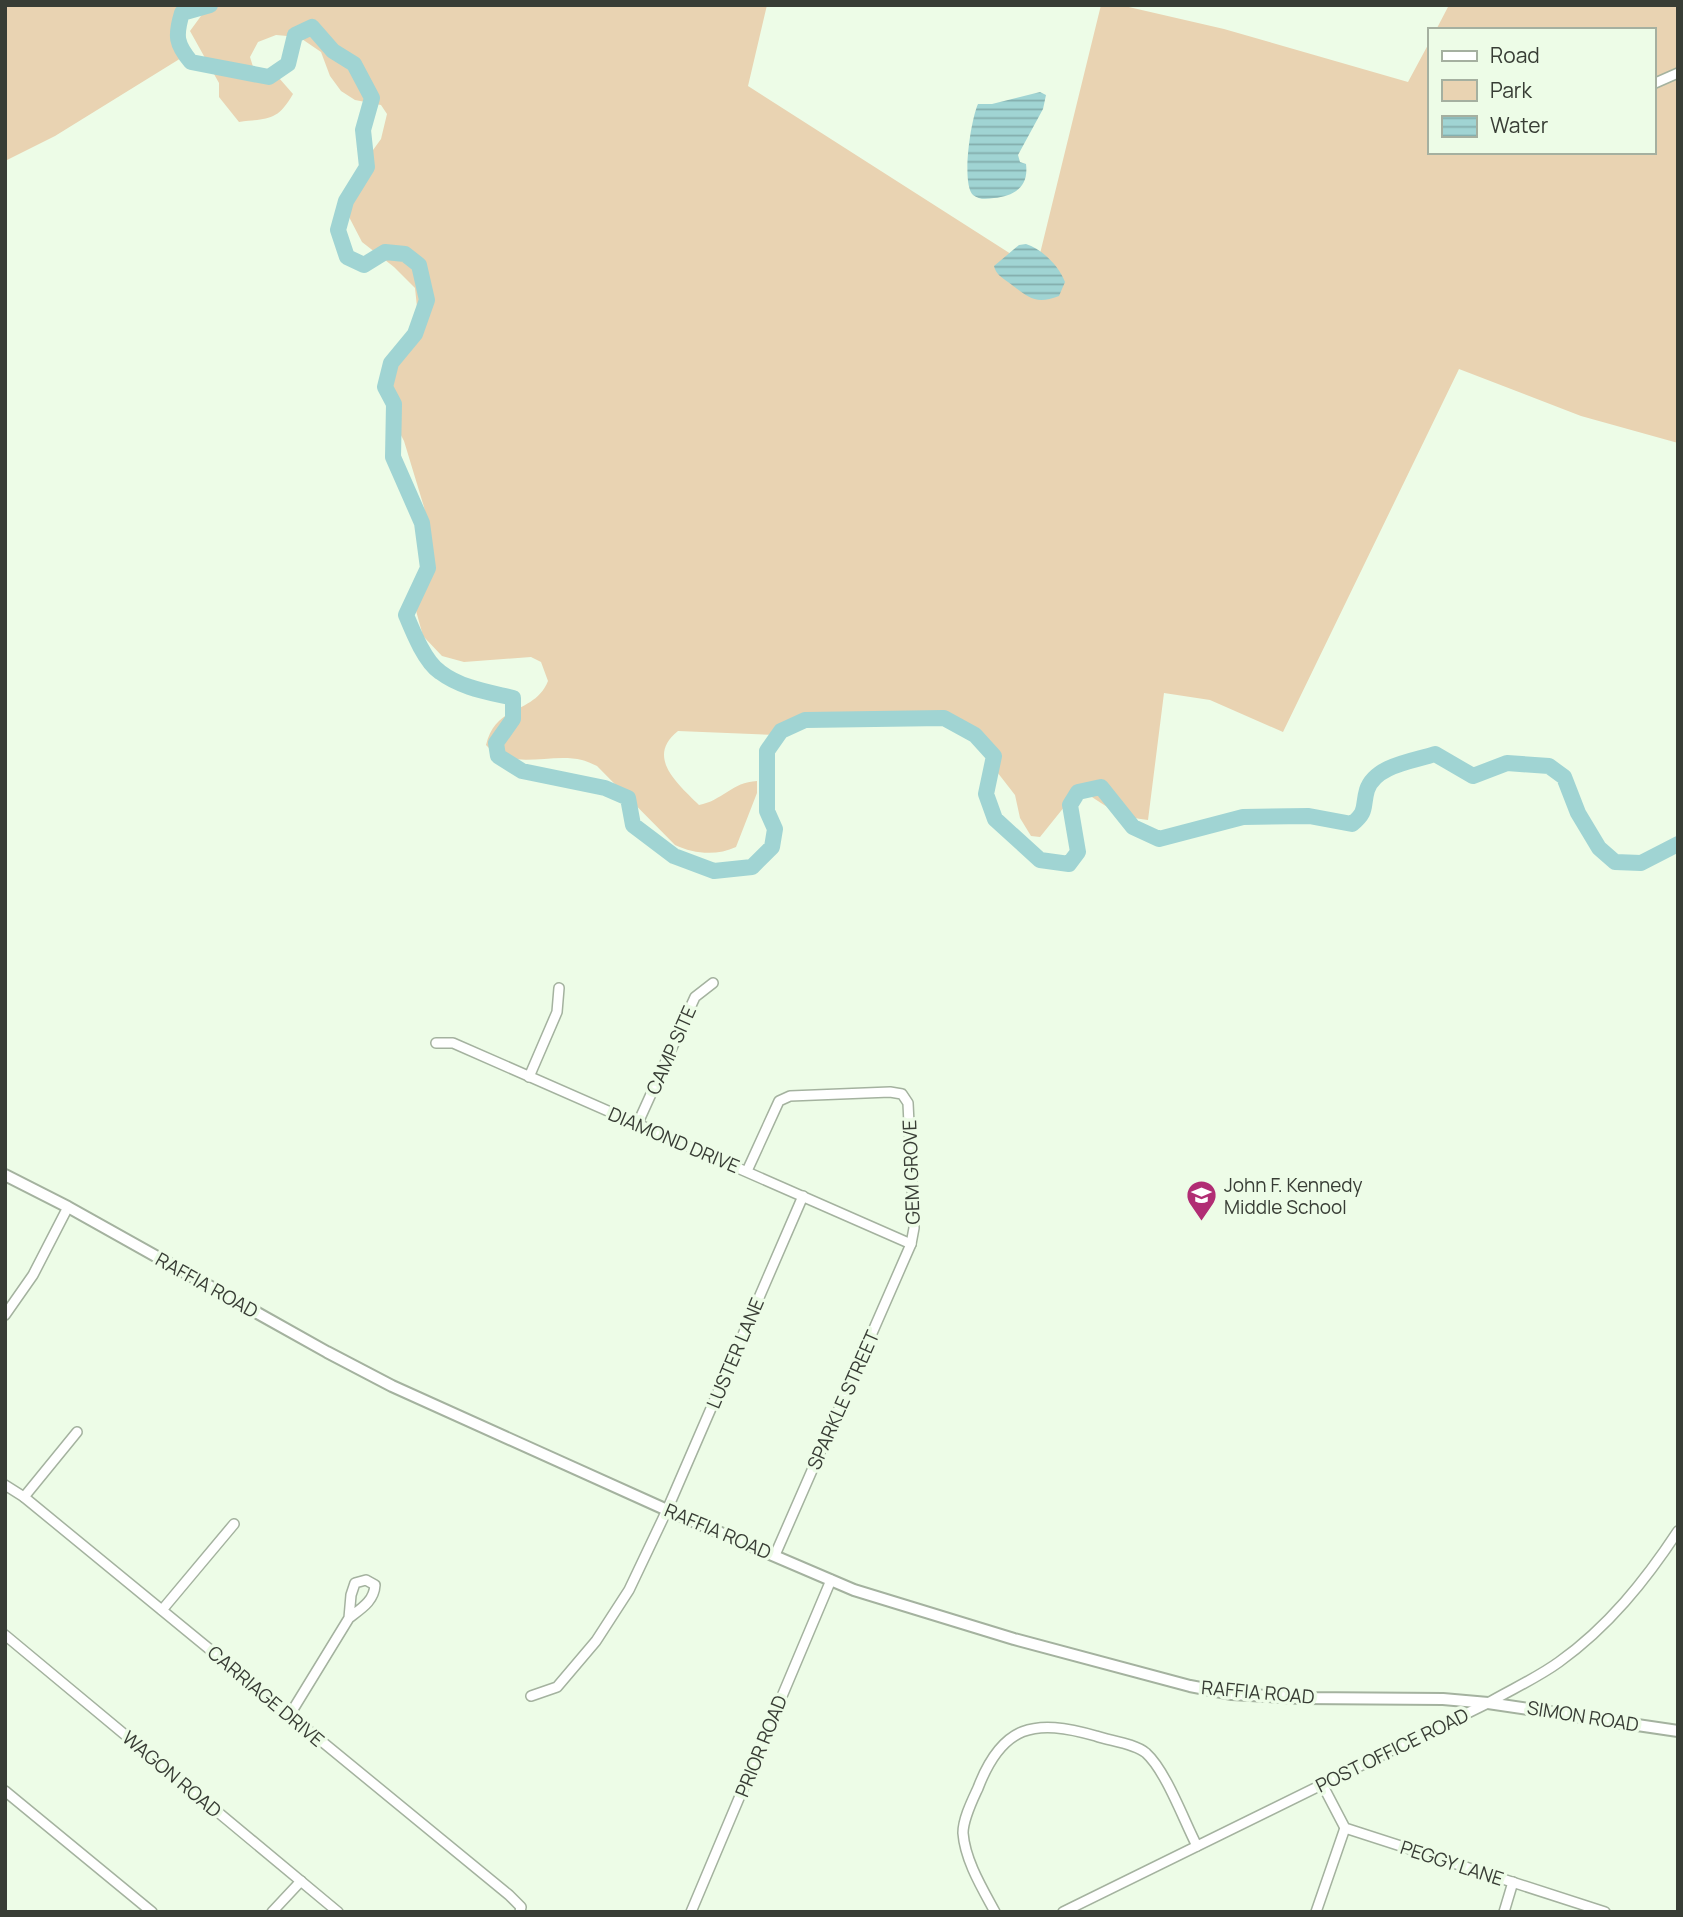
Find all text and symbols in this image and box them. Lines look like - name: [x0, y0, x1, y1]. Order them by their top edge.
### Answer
- legend: [1428, 28, 1655, 154]
- text: Road: [1490, 41, 1540, 69]
- text: Park: [1490, 76, 1532, 104]
- text: Water: [1490, 111, 1549, 139]
- street label: CAMP SITE: [640, 1001, 702, 1099]
- street label: DIAMOND DRIVE: [604, 1101, 744, 1179]
- street label: GEM GROVE: [896, 1119, 926, 1225]
- place label: John F. Kennedy Middle School: [1224, 1172, 1363, 1220]
- school or university icon: John F. Kennedy Middle School: [1184, 1179, 1218, 1223]
- street label: RAFFIA ROAD: [151, 1246, 263, 1324]
- street label: LUSTER LANE: [700, 1294, 770, 1412]
- street label: SPARKLE STREET: [801, 1326, 886, 1474]
- street label: RAFFIA ROAD: [661, 1497, 775, 1565]
- street label: CARRIAGE DRIVE: [202, 1639, 330, 1753]
- street label: RAFFIA ROAD: [1200, 1674, 1316, 1710]
- street label: PRIOR ROAD: [729, 1691, 793, 1801]
- street label: SIMON ROAD: [1525, 1694, 1641, 1738]
- street label: POST OFFICE ROAD: [1311, 1702, 1473, 1798]
- street label: WAGON ROAD: [117, 1725, 227, 1823]
- street label: PEGGY LANE: [1397, 1834, 1507, 1892]

